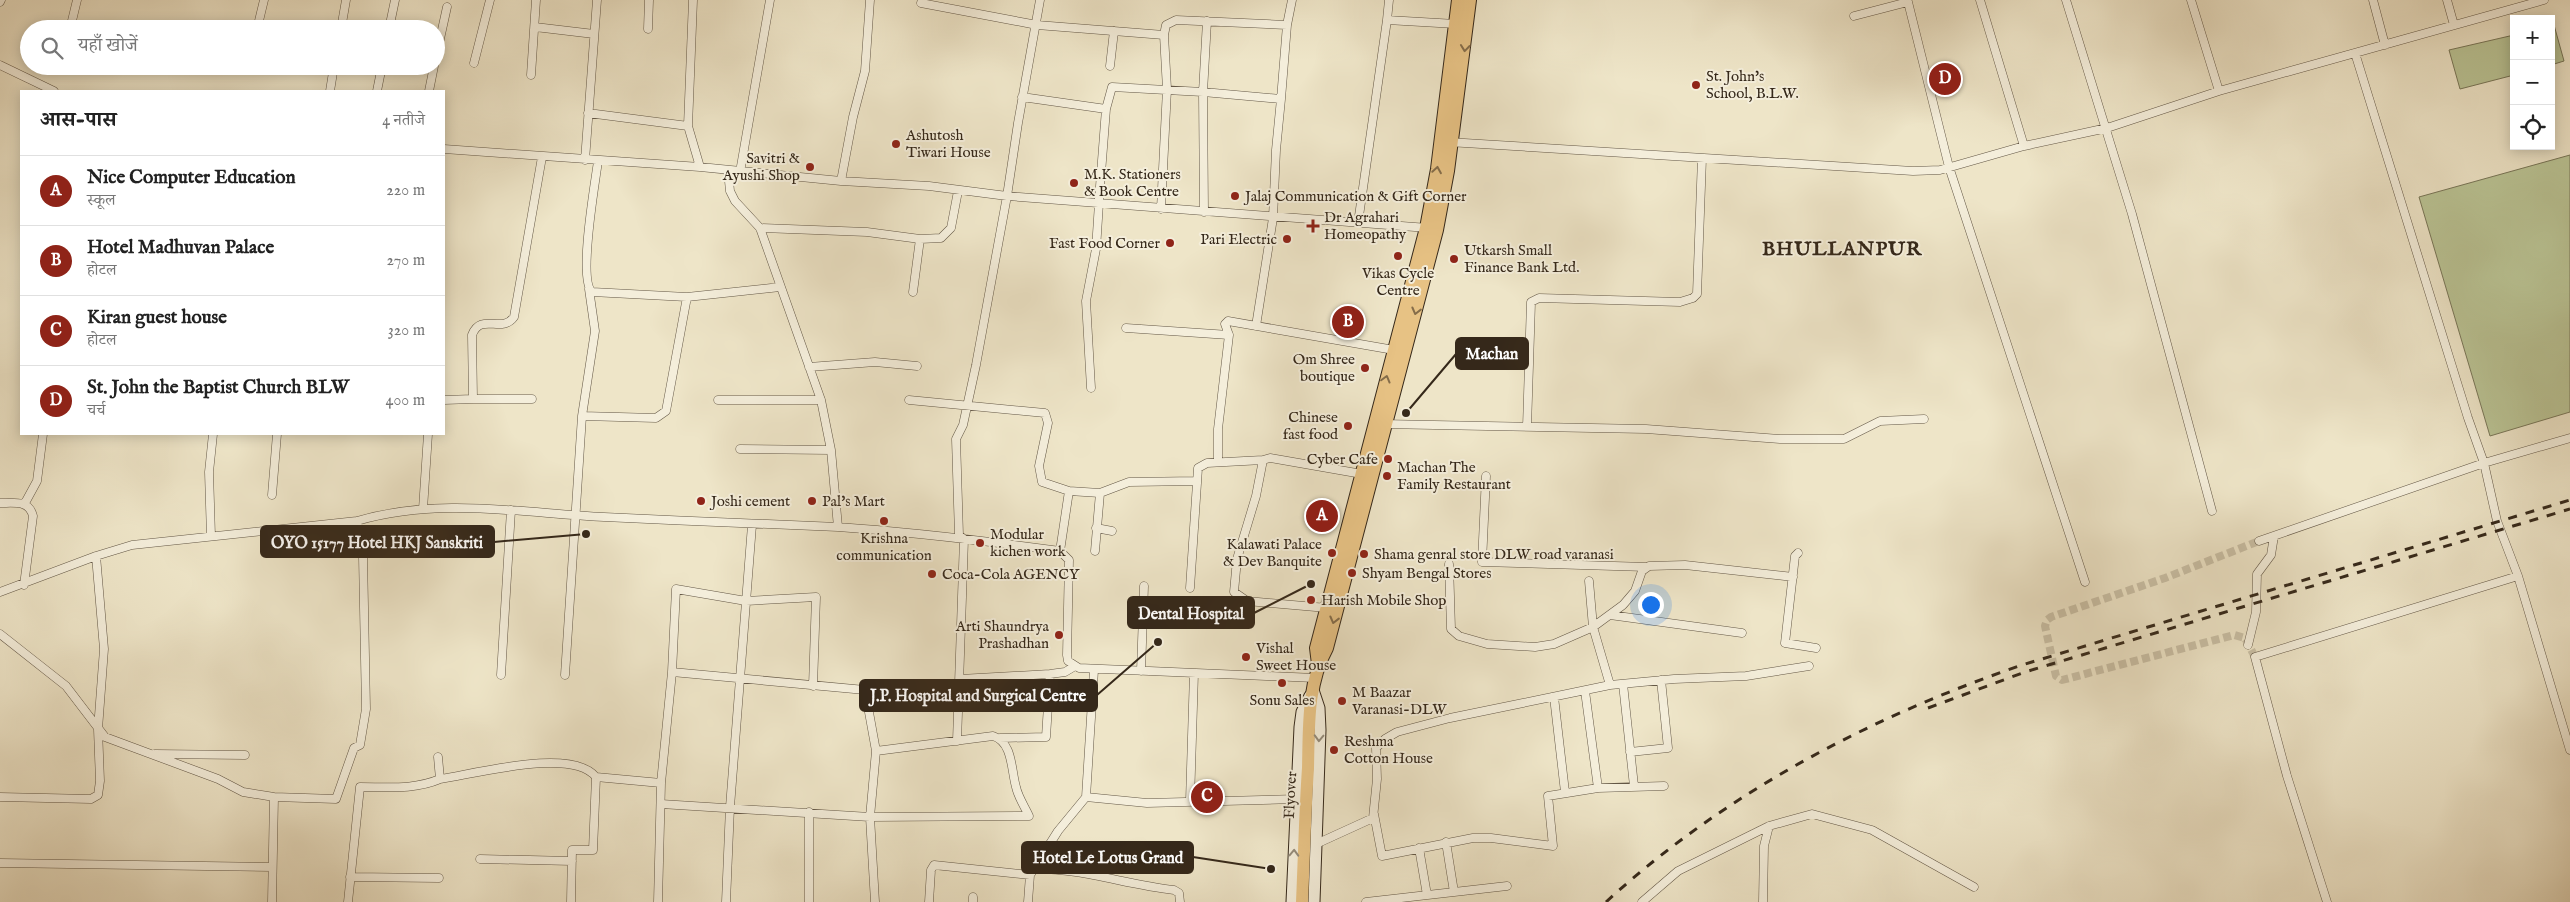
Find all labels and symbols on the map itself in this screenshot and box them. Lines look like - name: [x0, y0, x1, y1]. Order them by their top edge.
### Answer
- one-way arrow: [1460, 45, 1471, 53]
- pin: D: [1929, 60, 1961, 98]
- place label: St. John's School, B.L.W.: [1706, 67, 1799, 103]
- marker: St. John's School, B.L.W.: [1690, 79, 1702, 91]
- place label: Ashutosh Tiwari House: [905, 126, 991, 162]
- marker: Ashutosh Tiwari House: [890, 138, 902, 150]
- place label: Savitri & Ayushi Shop: [722, 149, 800, 185]
- marker: Savitri & Ayushi Shop: [804, 161, 816, 173]
- place label: M.K. Stationers & Book Centre: [1084, 165, 1181, 201]
- one-way arrow: [1431, 166, 1441, 175]
- marker: M.K. Stationers & Book Centre: [1068, 177, 1080, 189]
- place label: Jalaj Communication & Gift Corner: [1243, 187, 1467, 206]
- marker: Jalaj Communication & Gift Corner: [1229, 190, 1241, 202]
- place label: Dr Agrahari Homeopathy: [1324, 208, 1407, 244]
- marker: Dr Agrahari Homeopathy: [1306, 219, 1320, 233]
- place label: Pari Electric: [1200, 230, 1277, 249]
- marker: Pari Electric: [1281, 233, 1293, 245]
- place label: Fast Food Corner: [1049, 234, 1160, 253]
- marker: Fast Food Corner: [1164, 237, 1176, 249]
- district label: BHULLANPUR: [1762, 237, 1923, 262]
- place label: Utkarsh Small Finance Bank Ltd.: [1464, 241, 1580, 277]
- marker: Vikas Cycle Centre: [1392, 250, 1404, 262]
- marker: Utkarsh Small Finance Bank Ltd.: [1448, 253, 1460, 265]
- place label: Vikas Cycle Centre: [1361, 264, 1434, 300]
- pin: B: [1332, 303, 1364, 341]
- one-way arrow: [1411, 307, 1422, 316]
- callout: Machan: [1456, 338, 1528, 369]
- text: Machan: [1466, 345, 1519, 365]
- place label: Om Shree boutique: [1293, 350, 1355, 386]
- marker: Om Shree boutique: [1359, 362, 1371, 374]
- one-way arrow: [1381, 376, 1391, 384]
- place label: Chinese fast food: [1283, 408, 1339, 444]
- marker: Chinese fast food: [1342, 420, 1354, 432]
- place label: Cyber Cafe: [1307, 450, 1378, 469]
- marker: Cyber Cafe: [1382, 453, 1394, 465]
- place label: Machan The Family Restaurant: [1397, 458, 1511, 494]
- marker: Machan The Family Restaurant: [1381, 470, 1393, 482]
- place label: Joshi cement: [709, 492, 790, 511]
- place label: Pal's Mart: [822, 492, 885, 511]
- marker: Joshi cement: [695, 495, 707, 507]
- marker: Pal's Mart: [806, 495, 818, 507]
- pin: A: [1306, 497, 1338, 535]
- marker: Krishna communication: [878, 515, 890, 527]
- place label: Modular kichen work: [990, 525, 1067, 561]
- callout: OYO 15177 Hotel HKJ Sanskriti: [261, 526, 494, 557]
- place label: Krishna communication: [836, 529, 932, 565]
- text: OYO 15177 Hotel HKJ Sanskriti: [271, 534, 484, 554]
- place label: Kalawati Palace & Dev Banquite: [1223, 535, 1322, 571]
- marker: Modular kichen work: [974, 537, 986, 549]
- place label: Shama genral store DLW road varanasi: [1374, 545, 1614, 564]
- marker: Kalawati Palace & Dev Banquite: [1326, 547, 1338, 559]
- marker: Shama genral store DLW road varanasi: [1358, 548, 1370, 560]
- place label: Shyam Bengal Stores: [1362, 564, 1491, 583]
- place label: Coca-Cola AGENCY: [942, 565, 1080, 584]
- marker: Shyam Bengal Stores: [1346, 567, 1358, 579]
- marker: Coca-Cola AGENCY: [926, 568, 938, 580]
- place label: Harish Mobile Shop: [1321, 591, 1446, 610]
- your location: [1638, 592, 1664, 618]
- marker: Harish Mobile Shop: [1305, 594, 1317, 606]
- callout: Dental Hospital: [1128, 597, 1254, 628]
- text: Dental Hospital: [1138, 605, 1245, 625]
- one-way arrow: [1329, 616, 1340, 625]
- place label: Arti Shaundrya Prashadhan: [955, 617, 1050, 653]
- marker: Arti Shaundrya Prashadhan: [1053, 629, 1065, 641]
- place label: Vishal Sweet House: [1255, 639, 1336, 675]
- marker: Vishal Sweet House: [1240, 651, 1252, 663]
- marker: Sonu Sales: [1276, 677, 1288, 689]
- callout: J.P. Hospital and Surgical Centre: [860, 680, 1097, 711]
- place label: M Baazar Varanasi-DLW: [1351, 683, 1447, 719]
- text: J.P. Hospital and Surgical Centre: [868, 687, 1087, 707]
- place label: Sonu Sales: [1249, 691, 1315, 710]
- marker: M Baazar Varanasi-DLW: [1336, 695, 1348, 707]
- place label: Reshma Cotton House: [1344, 732, 1433, 768]
- one-way arrow: [1314, 734, 1324, 742]
- marker: Reshma Cotton House: [1328, 744, 1340, 756]
- street label: Flyover: [1280, 770, 1301, 819]
- pin: C: [1191, 778, 1223, 816]
- callout: Hotel Le Lotus Grand: [1022, 842, 1193, 873]
- text: Hotel Le Lotus Grand: [1033, 849, 1184, 869]
- one-way arrow: [1289, 849, 1300, 857]

